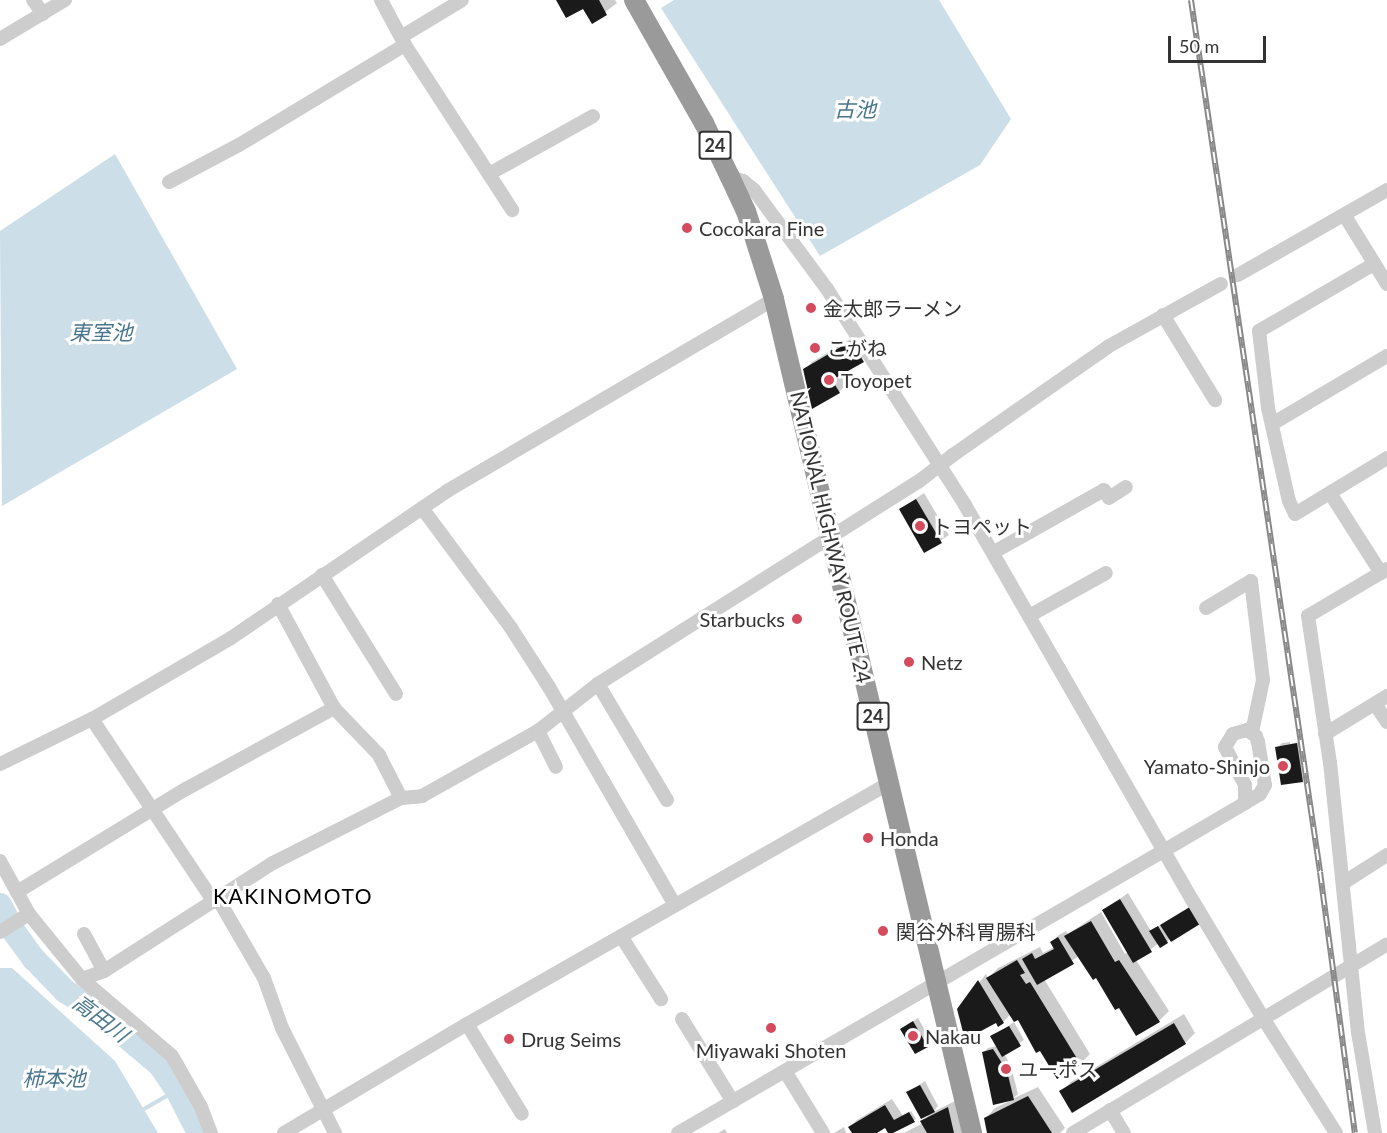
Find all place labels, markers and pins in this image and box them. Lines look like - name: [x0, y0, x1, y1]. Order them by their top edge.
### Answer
- place label: Cocokara Fine: [699, 216, 824, 240]
- marker: Cocokara Fine: [680, 221, 694, 235]
- place label: 金太郎ラーメン: [823, 296, 963, 320]
- marker: 金太郎ラーメン: [804, 301, 818, 315]
- place label: こがね: [827, 336, 887, 360]
- marker: こがね: [808, 341, 822, 355]
- place label: Toyopet: [841, 368, 912, 392]
- marker: Toyopet: [822, 373, 836, 387]
- place label: トヨペット: [932, 514, 1032, 538]
- marker: トヨペット: [913, 519, 927, 533]
- place label: Starbucks: [699, 607, 785, 631]
- marker: Starbucks: [790, 612, 804, 626]
- place label: Netz: [921, 650, 963, 674]
- marker: Netz: [902, 655, 916, 669]
- place label: Yamato-Shinjo: [1144, 754, 1270, 778]
- marker: Yamato-Shinjo: [1274, 757, 1292, 775]
- place label: Honda: [880, 826, 939, 850]
- marker: Honda: [861, 831, 875, 845]
- place label: 関谷外科胃腸科: [896, 919, 1036, 943]
- marker: 関谷外科胃腸科: [874, 922, 892, 940]
- marker: Miyawaki Shoten: [764, 1021, 778, 1035]
- place label: Nakau: [925, 1024, 981, 1048]
- place label: Drug Seims: [521, 1027, 621, 1051]
- marker: Nakau: [906, 1029, 920, 1043]
- marker: Drug Seims: [502, 1032, 516, 1046]
- place label: Miyawaki Shoten: [696, 1038, 846, 1062]
- place label: ユーポス: [1018, 1057, 1098, 1081]
- marker: ユーポス: [999, 1062, 1013, 1076]

